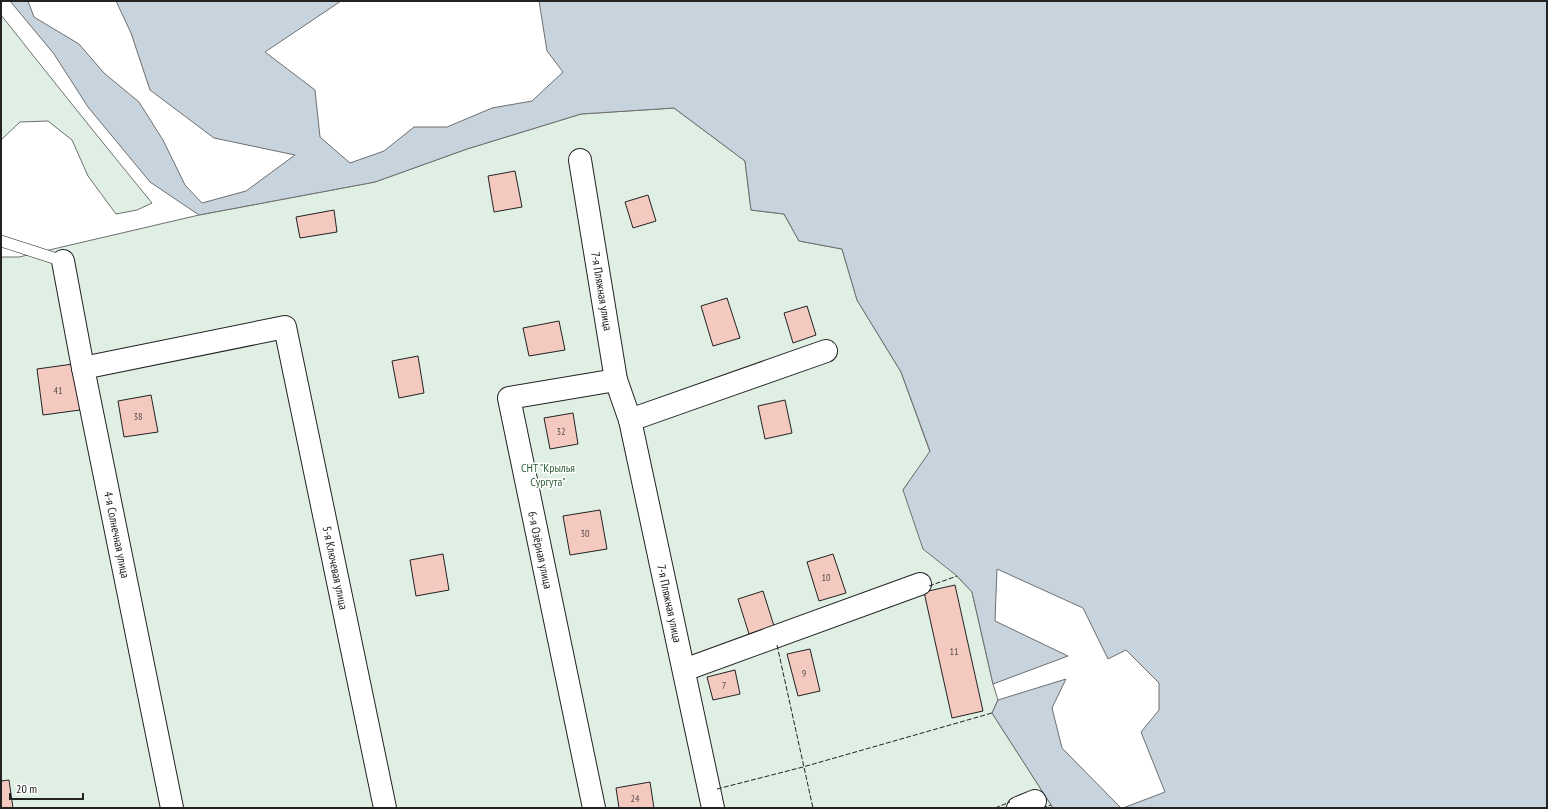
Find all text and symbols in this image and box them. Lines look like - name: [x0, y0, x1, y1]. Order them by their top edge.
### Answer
- street label: 7-я Пляжная улица: [588, 251, 616, 332]
- house number: 41: [54, 384, 63, 397]
- house number: 38: [134, 410, 143, 423]
- house number: 32: [557, 425, 566, 438]
- park label: CНТ "Крылья Сургута": [521, 460, 575, 489]
- street label: 4-я Солнечная улица: [101, 490, 133, 580]
- street label: 6-я Озёрная улица: [525, 510, 556, 590]
- street label: 5-я Ключевая улица: [320, 524, 352, 611]
- house number: 30: [581, 527, 590, 540]
- street label: 7-я Пляжная улица: [654, 563, 685, 644]
- house number: 10: [822, 571, 831, 584]
- house number: 11: [950, 645, 959, 658]
- house number: 9: [802, 667, 806, 680]
- house number: 7: [722, 679, 726, 692]
- scale bar: [10, 775, 83, 801]
- text: 20 m: [16, 781, 37, 796]
- house number: 24: [631, 792, 640, 805]

